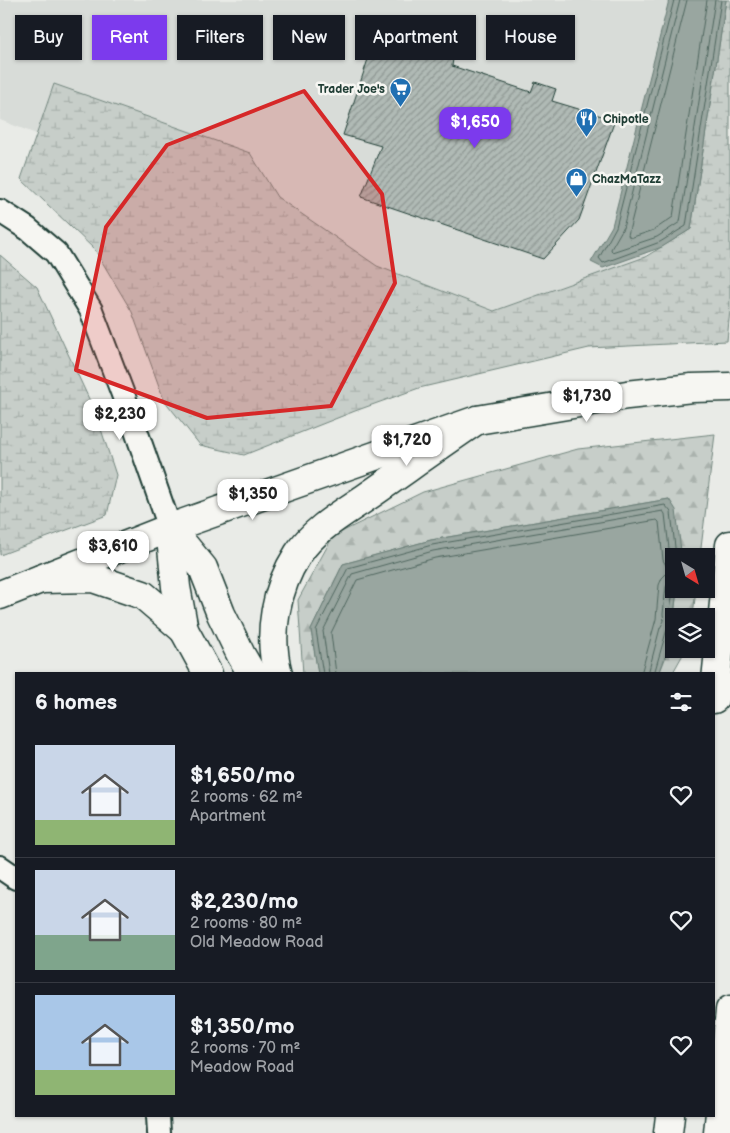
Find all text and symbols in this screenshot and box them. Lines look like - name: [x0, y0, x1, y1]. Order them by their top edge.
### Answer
- chip: Buy: [15, 15, 82, 60]
- chip: Rent: [92, 15, 167, 60]
- chip: Filters: [177, 15, 263, 60]
- chip: New: [273, 15, 345, 60]
- chip: Apartment: [355, 15, 476, 60]
- chip: House: [486, 15, 575, 60]
- supermarket icon: Trader Joe's: [389, 77, 413, 108]
- place label: Trader Joe's: [318, 82, 385, 97]
- pin: $1,650: [434, 106, 516, 149]
- restaurant icon: Chipotle: [575, 107, 599, 138]
- place label: Chipotle: [603, 112, 649, 127]
- text: $1,650: [450, 113, 500, 132]
- shop icon: ChazMaTazz: [564, 167, 588, 198]
- place label: ChazMaTazz: [592, 172, 661, 187]
- pin: $1,730: [546, 380, 628, 423]
- text: $1,730: [563, 387, 611, 406]
- pin: $2,230: [79, 398, 161, 441]
- text: $2,230: [94, 405, 146, 424]
- pin: $1,720: [366, 424, 448, 467]
- text: $1,720: [383, 431, 431, 450]
- pin: $1,350: [212, 478, 294, 521]
- text: $1,350: [228, 485, 278, 504]
- pin: $3,610: [72, 530, 154, 573]
- text: $3,610: [88, 537, 138, 556]
- north arrow: [665, 548, 715, 598]
- map controls: [665, 548, 715, 658]
- button: layers: [665, 608, 715, 658]
- icon: filters: [667, 688, 695, 716]
- text: 6 homes: [35, 690, 117, 715]
- text: $1,650/mo: [190, 763, 295, 788]
- icon: home: [75, 765, 135, 825]
- icon: heart: [667, 781, 695, 809]
- text: 2 rooms · 62 m²: [190, 788, 303, 807]
- text: Apartment: [190, 807, 266, 826]
- text: $2,230/mo: [190, 889, 298, 914]
- icon: home: [75, 890, 135, 950]
- icon: heart: [667, 906, 695, 934]
- text: 2 rooms · 80 m²: [190, 914, 302, 933]
- text: Old Meadow Road: [190, 933, 323, 952]
- text: $1,350/mo: [190, 1014, 295, 1039]
- icon: home: [75, 1015, 135, 1075]
- icon: heart: [667, 1031, 695, 1059]
- text: 2 rooms · 70 m²: [190, 1039, 300, 1058]
- text: Meadow Road: [190, 1058, 294, 1077]

